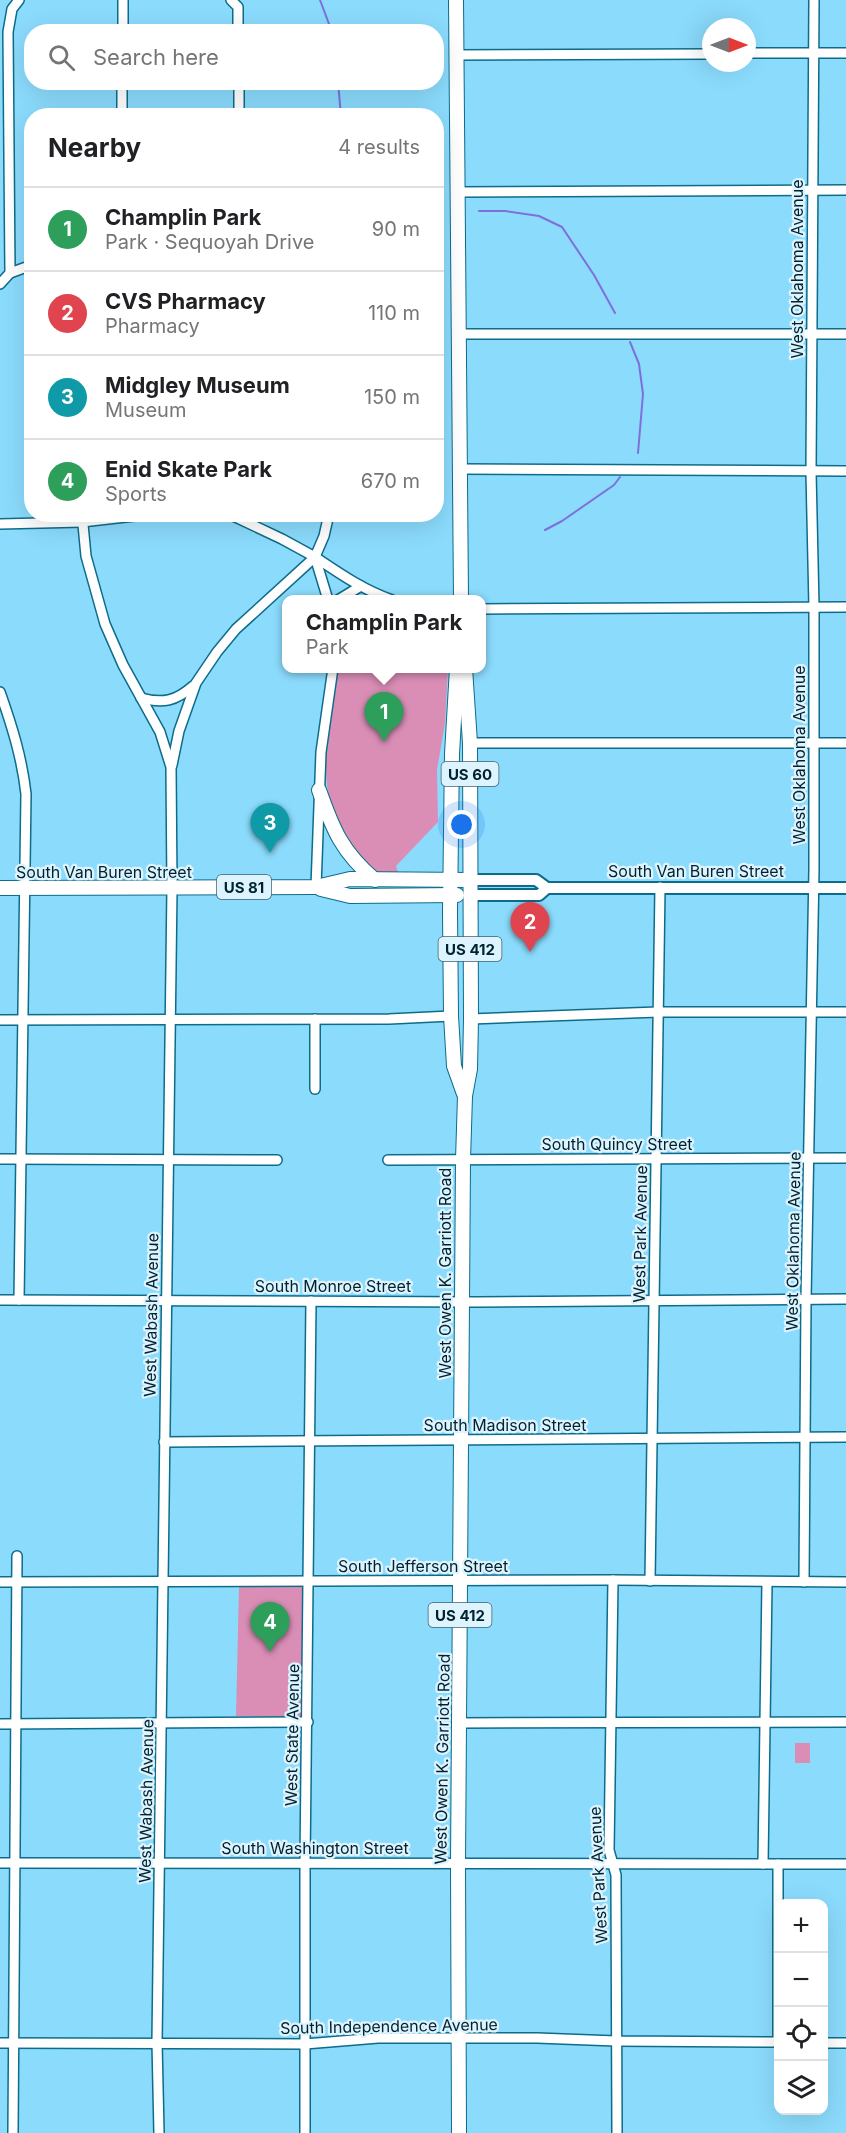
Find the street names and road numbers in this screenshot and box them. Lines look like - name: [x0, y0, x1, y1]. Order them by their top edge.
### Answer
- street label: West Oklahoma Avenue: [787, 179, 807, 359]
- street label: West Oklahoma Avenue: [789, 665, 809, 845]
- road number: US 60: [442, 762, 498, 786]
- street label: South Van Buren Street: [608, 861, 784, 881]
- street label: South Van Buren Street: [16, 862, 192, 882]
- road number: US 81: [217, 875, 271, 899]
- road number: US 412: [438, 937, 502, 961]
- street label: South Quincy Street: [541, 1134, 693, 1154]
- street label: West Oklahoma Avenue: [781, 1151, 805, 1331]
- street label: West Park Avenue: [629, 1165, 651, 1303]
- street label: West Owen K. Garriott Road: [435, 1168, 455, 1378]
- street label: West Wabash Avenue: [140, 1233, 162, 1397]
- street label: South Monroe Street: [255, 1276, 411, 1296]
- street label: South Madison Street: [424, 1415, 586, 1435]
- street label: South Jefferson Street: [338, 1556, 508, 1576]
- road number: US 412: [428, 1603, 492, 1627]
- street label: West Owen K. Garriott Road: [430, 1653, 454, 1865]
- street label: West State Avenue: [281, 1664, 303, 1806]
- street label: West Wabash Avenue: [135, 1719, 157, 1883]
- street label: West Park Avenue: [584, 1806, 612, 1944]
- street label: South Washington Street: [221, 1838, 409, 1858]
- street label: South Independence Avenue: [280, 2014, 498, 2038]

